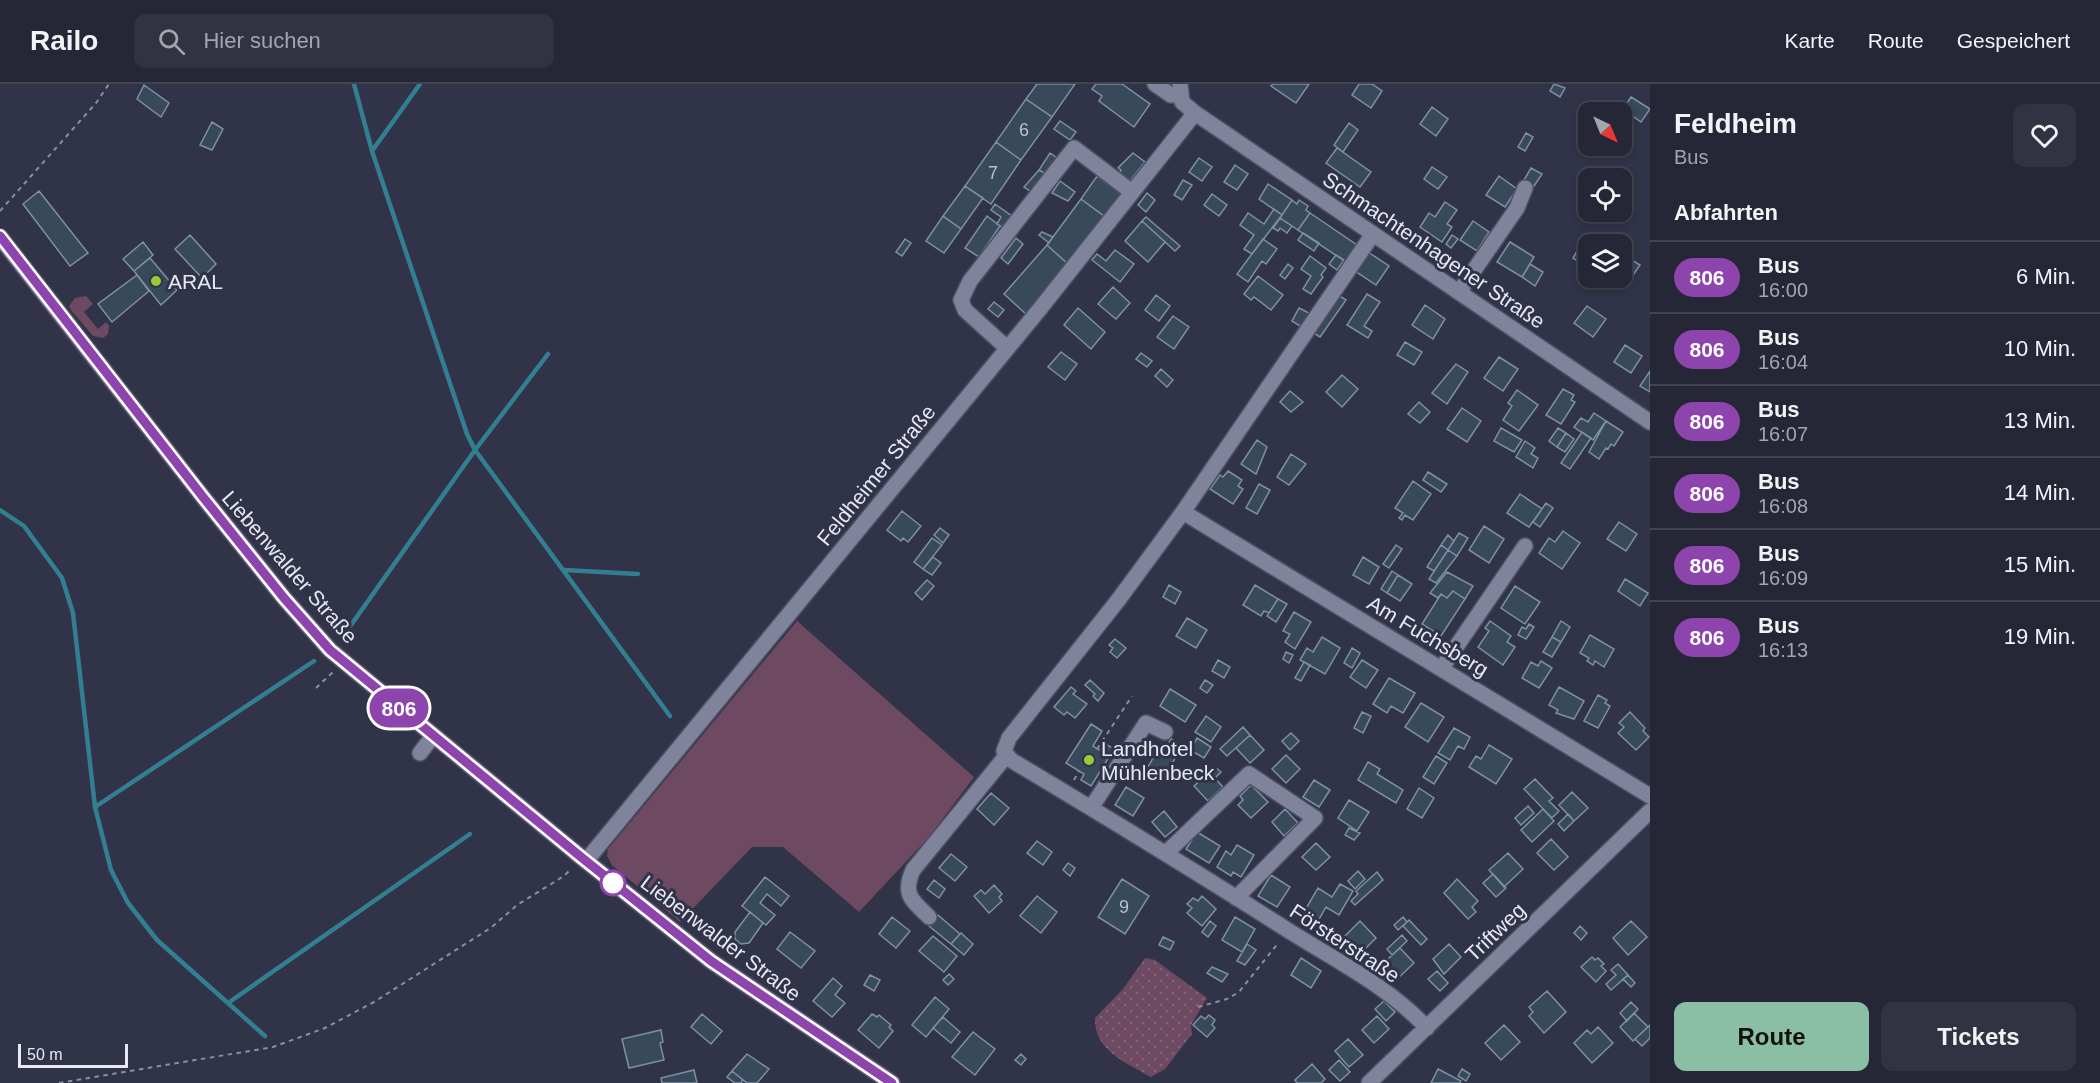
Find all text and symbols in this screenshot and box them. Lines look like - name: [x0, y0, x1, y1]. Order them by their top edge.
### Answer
- search box: [134, 14, 554, 68]
- text: Railo: [30, 25, 98, 56]
- icon: search: [155, 25, 188, 58]
- text: Hier suchen: [203, 28, 321, 53]
- text: Karte: [1785, 29, 1835, 52]
- text: Route: [1868, 29, 1924, 52]
- text: Gespeichert: [1957, 29, 2070, 52]
- north arrow: [1578, 102, 1632, 156]
- map controls: [1578, 102, 1632, 288]
- button: heart: [2013, 104, 2076, 167]
- text: Feldheim: [1674, 108, 1797, 139]
- house number: 6: [1019, 120, 1029, 140]
- text: Bus: [1674, 146, 1708, 168]
- house number: 7: [988, 163, 998, 183]
- street label: Schmachtenhagener Straße: [1319, 167, 1549, 333]
- button: locate: [1578, 168, 1632, 222]
- text: Abfahrten: [1674, 200, 1778, 225]
- button: layers: [1578, 234, 1632, 288]
- text: Bus: [1758, 253, 1800, 278]
- text: 6 Min.: [2016, 264, 2076, 289]
- text: 806: [1689, 266, 1725, 289]
- place label: ARAL: [168, 270, 223, 293]
- marker: ARAL: [149, 274, 163, 288]
- text: 16:00: [1758, 279, 1808, 301]
- text: Bus: [1758, 325, 1800, 350]
- text: 10 Min.: [2004, 336, 2076, 361]
- text: 806: [1689, 338, 1725, 361]
- text: 16:04: [1758, 351, 1808, 373]
- text: Bus: [1758, 397, 1800, 422]
- street label: Feldheimer Straße: [812, 400, 940, 550]
- text: 13 Min.: [2004, 408, 2076, 433]
- text: 806: [1689, 410, 1725, 433]
- text: 16:07: [1758, 423, 1808, 445]
- text: Bus: [1758, 469, 1800, 494]
- text: 14 Min.: [2004, 480, 2076, 505]
- text: 806: [1689, 482, 1725, 505]
- street label: Liebenwalder Straße: [218, 486, 362, 648]
- text: 16:08: [1758, 495, 1808, 517]
- text: Bus: [1758, 541, 1800, 566]
- text: 15 Min.: [2004, 552, 2076, 577]
- text: 806: [1689, 554, 1725, 577]
- text: 16:09: [1758, 567, 1808, 589]
- street label: Am Fuchsberg: [1364, 591, 1492, 681]
- text: Bus: [1758, 613, 1800, 638]
- text: 19 Min.: [2004, 624, 2076, 649]
- text: 806: [1689, 626, 1725, 649]
- text: 16:13: [1758, 639, 1808, 661]
- line badge: 806: [364, 688, 434, 728]
- text: 806: [381, 697, 417, 720]
- place label: Landhotel Mühlenbeck: [1101, 737, 1215, 784]
- marker: Landhotel Mühlenbeck: [1082, 753, 1096, 767]
- unlabelled marker: [600, 870, 626, 896]
- street label: Liebenwalder Straße: [637, 871, 805, 1005]
- house number: 9: [1119, 897, 1129, 917]
- street label: Triftweg: [1460, 898, 1530, 966]
- street label: Försterstraße: [1286, 899, 1404, 987]
- button: Route: [1674, 1002, 1869, 1071]
- button: Tickets: [1881, 1002, 2076, 1071]
- scale bar: [18, 1041, 128, 1068]
- text: 50 m: [27, 1046, 63, 1063]

